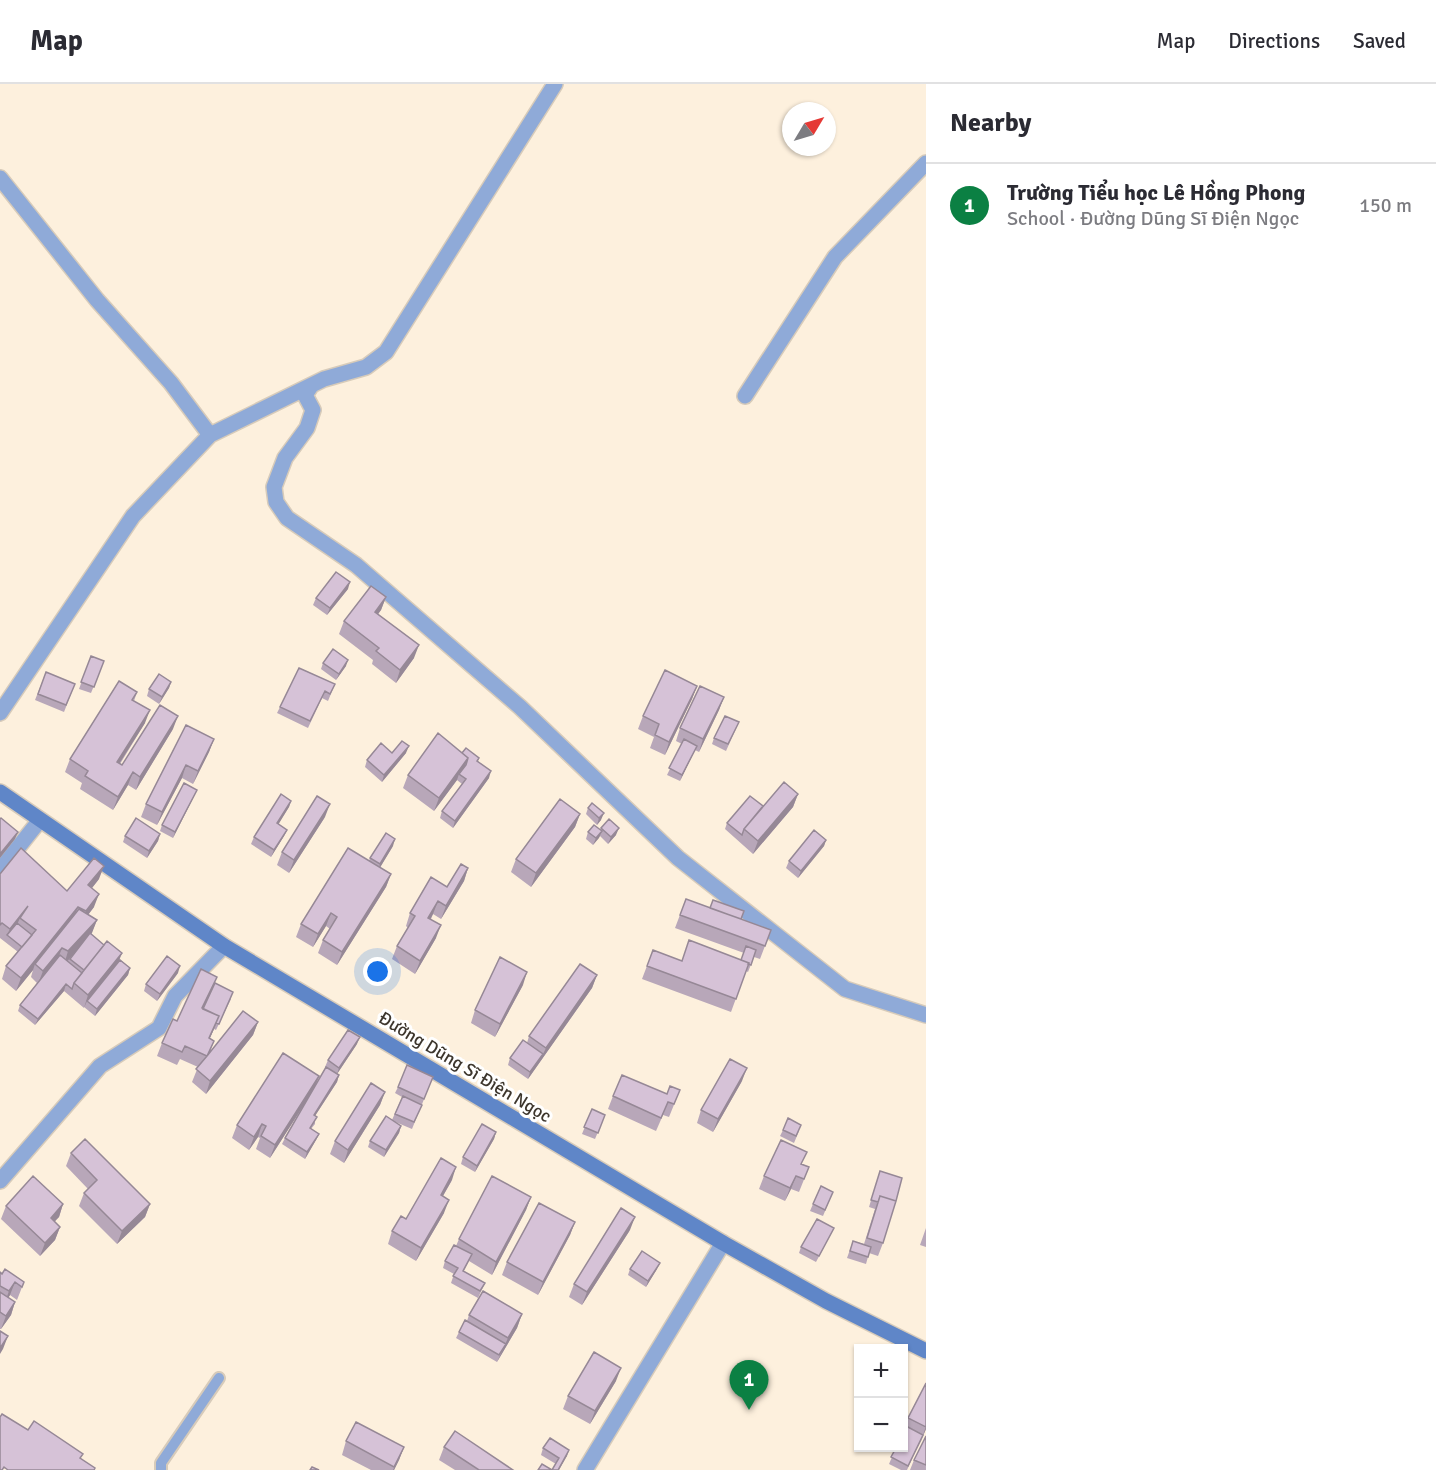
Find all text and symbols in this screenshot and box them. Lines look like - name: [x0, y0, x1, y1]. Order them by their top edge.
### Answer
- text: Map: [30, 24, 83, 58]
- text: Map: [1157, 28, 1195, 54]
- text: Directions: [1228, 28, 1320, 54]
- text: Saved: [1353, 28, 1406, 54]
- north arrow: [782, 102, 836, 156]
- text: Nearby: [950, 107, 1031, 139]
- text: Trường Tiểu học Lê Hồng Phong: [1007, 179, 1305, 206]
- text: 1: [964, 193, 975, 218]
- text: 150 m: [1359, 193, 1412, 218]
- text: School · Đường Dũng Sĩ Điện Ngọc: [1007, 206, 1299, 231]
- your location: [363, 957, 392, 986]
- street label: Đường Dũng Sĩ Điện Ngọc: [375, 1007, 555, 1127]
- map controls: [854, 1344, 908, 1452]
- button: +: [854, 1344, 908, 1398]
- pin: 1: [730, 1360, 768, 1410]
- button: −: [854, 1398, 908, 1452]

